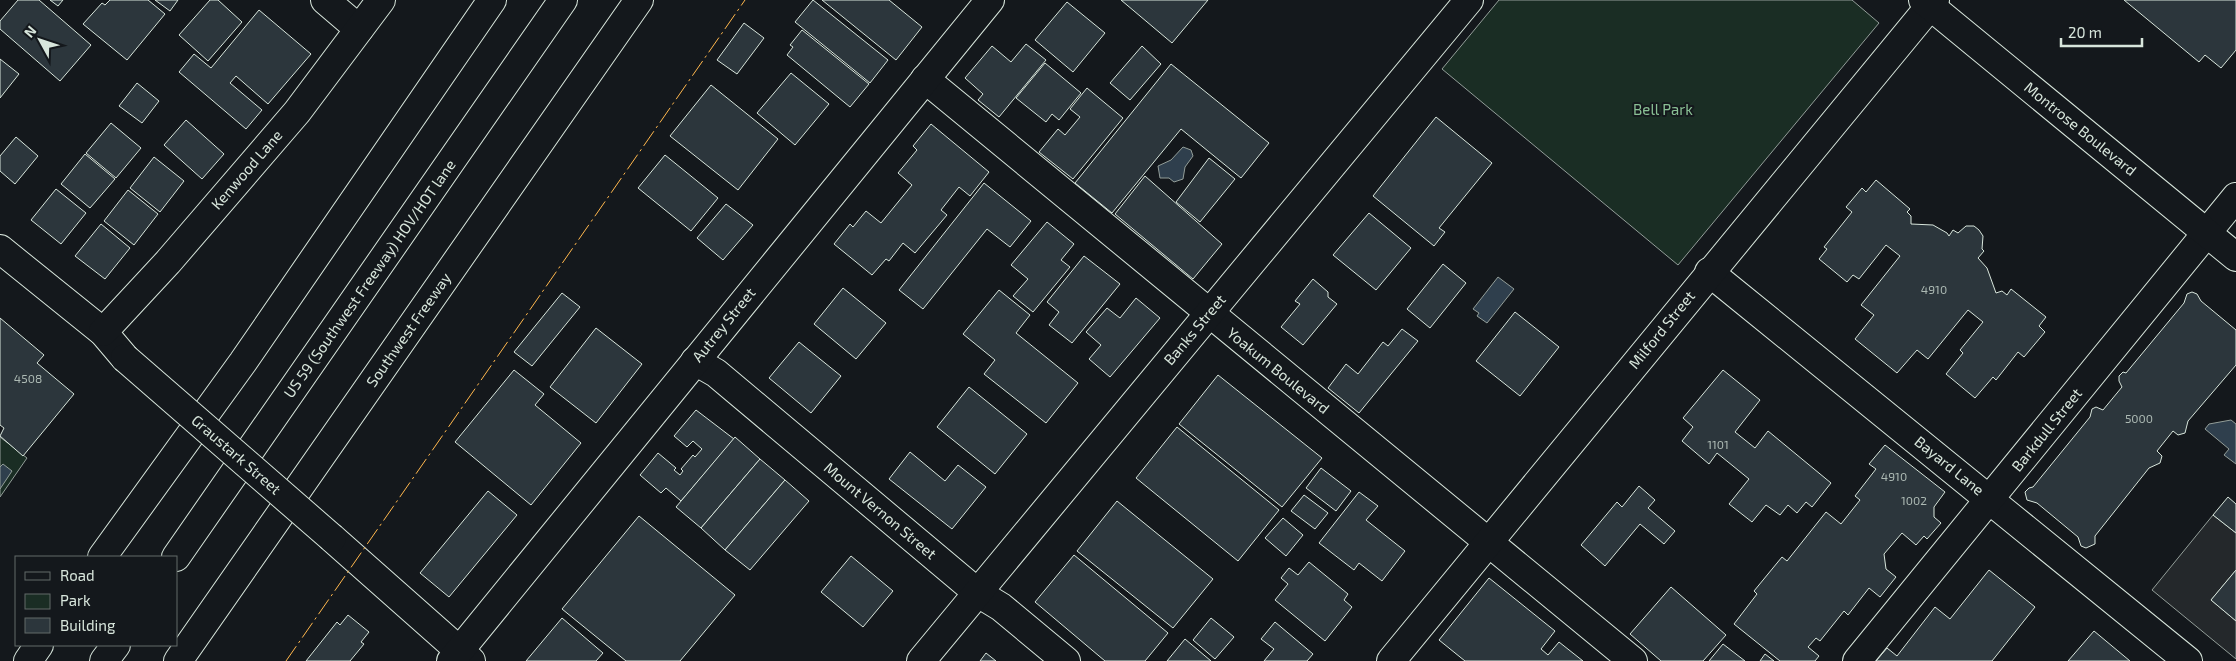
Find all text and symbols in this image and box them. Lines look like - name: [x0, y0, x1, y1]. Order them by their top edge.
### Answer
- north arrow: [15, 15, 65, 65]
- scale bar: [2061, 15, 2142, 47]
- text: N: [20, 22, 39, 41]
- text: 20 m: [2068, 23, 2102, 41]
- street label: Montrose Boulevard: [2021, 78, 2140, 179]
- park label: Bell Park: [1633, 100, 1693, 118]
- street label: Kenwood Lane: [207, 126, 286, 213]
- street label: US 59 (Southwest Freeway) HOV/HOT lane: [280, 156, 460, 402]
- street label: Southwest Freeway: [363, 269, 455, 391]
- house number: 4910: [1921, 282, 1947, 296]
- street label: Autrey Street: [688, 283, 759, 365]
- street label: Milford Street: [1624, 287, 1698, 372]
- street label: Banks Street: [1160, 290, 1229, 368]
- street label: Yoakum Boulevard: [1224, 323, 1333, 417]
- house number: 4508: [14, 371, 42, 385]
- street label: Barkdull Street: [2007, 384, 2085, 475]
- street label: Graustark Street: [188, 411, 285, 498]
- house number: 5000: [2125, 411, 2153, 425]
- street label: Bayard Lane: [1911, 432, 1988, 499]
- house number: 1101: [1707, 437, 1729, 451]
- street label: Mount Vernon Street: [821, 458, 941, 563]
- house number: 4910: [1881, 469, 1907, 483]
- house number: 1002: [1901, 493, 1927, 507]
- legend: [15, 556, 178, 646]
- text: Road: [60, 566, 95, 584]
- text: Park: [60, 591, 91, 609]
- text: Building: [60, 616, 116, 634]

